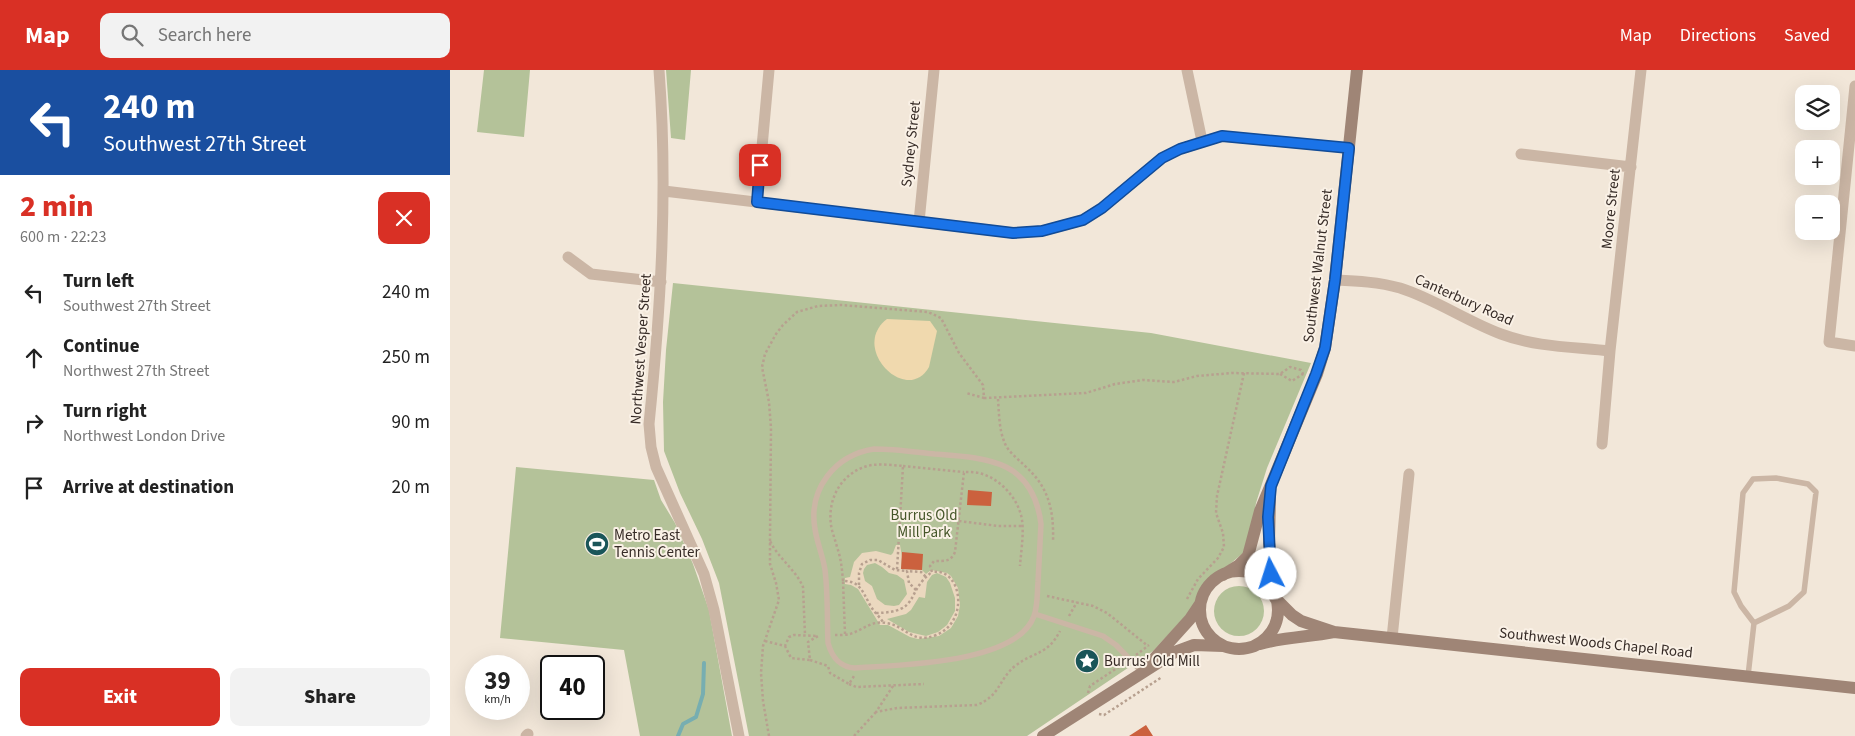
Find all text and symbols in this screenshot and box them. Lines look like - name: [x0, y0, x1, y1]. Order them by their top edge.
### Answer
- search box: [100, 13, 450, 58]
- text: Map: [25, 18, 70, 53]
- icon: search: [118, 21, 146, 49]
- text: Search here: [158, 22, 251, 49]
- text: Map: [1620, 23, 1652, 48]
- text: Directions: [1680, 23, 1756, 48]
- text: Saved: [1784, 23, 1830, 48]
- text: 240 m: [103, 82, 195, 132]
- map controls: [1795, 85, 1840, 240]
- button: layers: [1795, 85, 1840, 130]
- icon: left: [20, 90, 85, 155]
- street label: Sydney Street: [896, 100, 926, 188]
- text: Southwest 27th Street: [103, 128, 306, 160]
- button: +: [1795, 140, 1840, 185]
- pin: [739, 144, 781, 186]
- icon: arrive: [746, 151, 774, 179]
- street label: Moore Street: [1596, 168, 1626, 250]
- text: 2 min: [20, 185, 94, 228]
- street label: Southwest Walnut Street: [1298, 188, 1338, 344]
- button: close: [378, 192, 430, 244]
- button: −: [1795, 195, 1840, 240]
- text: 600 m · 22:23: [20, 226, 107, 248]
- text: Turn left: [63, 268, 134, 295]
- street label: Canterbury Road: [1411, 269, 1517, 331]
- street label: Northwest Vesper Street: [625, 273, 657, 425]
- icon: left: [20, 279, 48, 307]
- text: 240 m: [382, 279, 430, 306]
- text: Southwest 27th Street: [63, 295, 211, 317]
- text: Continue: [63, 333, 140, 360]
- icon: ahead: [20, 344, 48, 372]
- text: 250 m: [382, 344, 430, 371]
- text: Northwest 27th Street: [63, 360, 209, 382]
- text: Turn right: [63, 398, 147, 425]
- icon: right: [20, 409, 48, 437]
- text: 90 m: [392, 409, 430, 436]
- text: Northwest London Drive: [63, 425, 225, 447]
- icon: arrive: [20, 474, 48, 502]
- text: Arrive at destination: [63, 474, 234, 501]
- text: 20 m: [392, 474, 430, 501]
- park label: Burrus Old Mill Park: [891, 505, 957, 543]
- place label: Metro East Tennis Center: [614, 525, 700, 563]
- sports icon: Metro East Tennis Center: [584, 531, 610, 557]
- position arrow: [1244, 547, 1296, 599]
- street label: Southwest Woods Chapel Road: [1498, 622, 1694, 664]
- place icon: Burrus' Old Mill: [1074, 648, 1100, 674]
- place label: Burrus' Old Mill: [1104, 651, 1200, 672]
- speed limit sign: 40: [540, 655, 605, 720]
- text: 39: [484, 663, 511, 699]
- button: Exit: [20, 668, 220, 726]
- button: Share: [230, 668, 430, 726]
- text: km/h: [484, 691, 511, 708]

